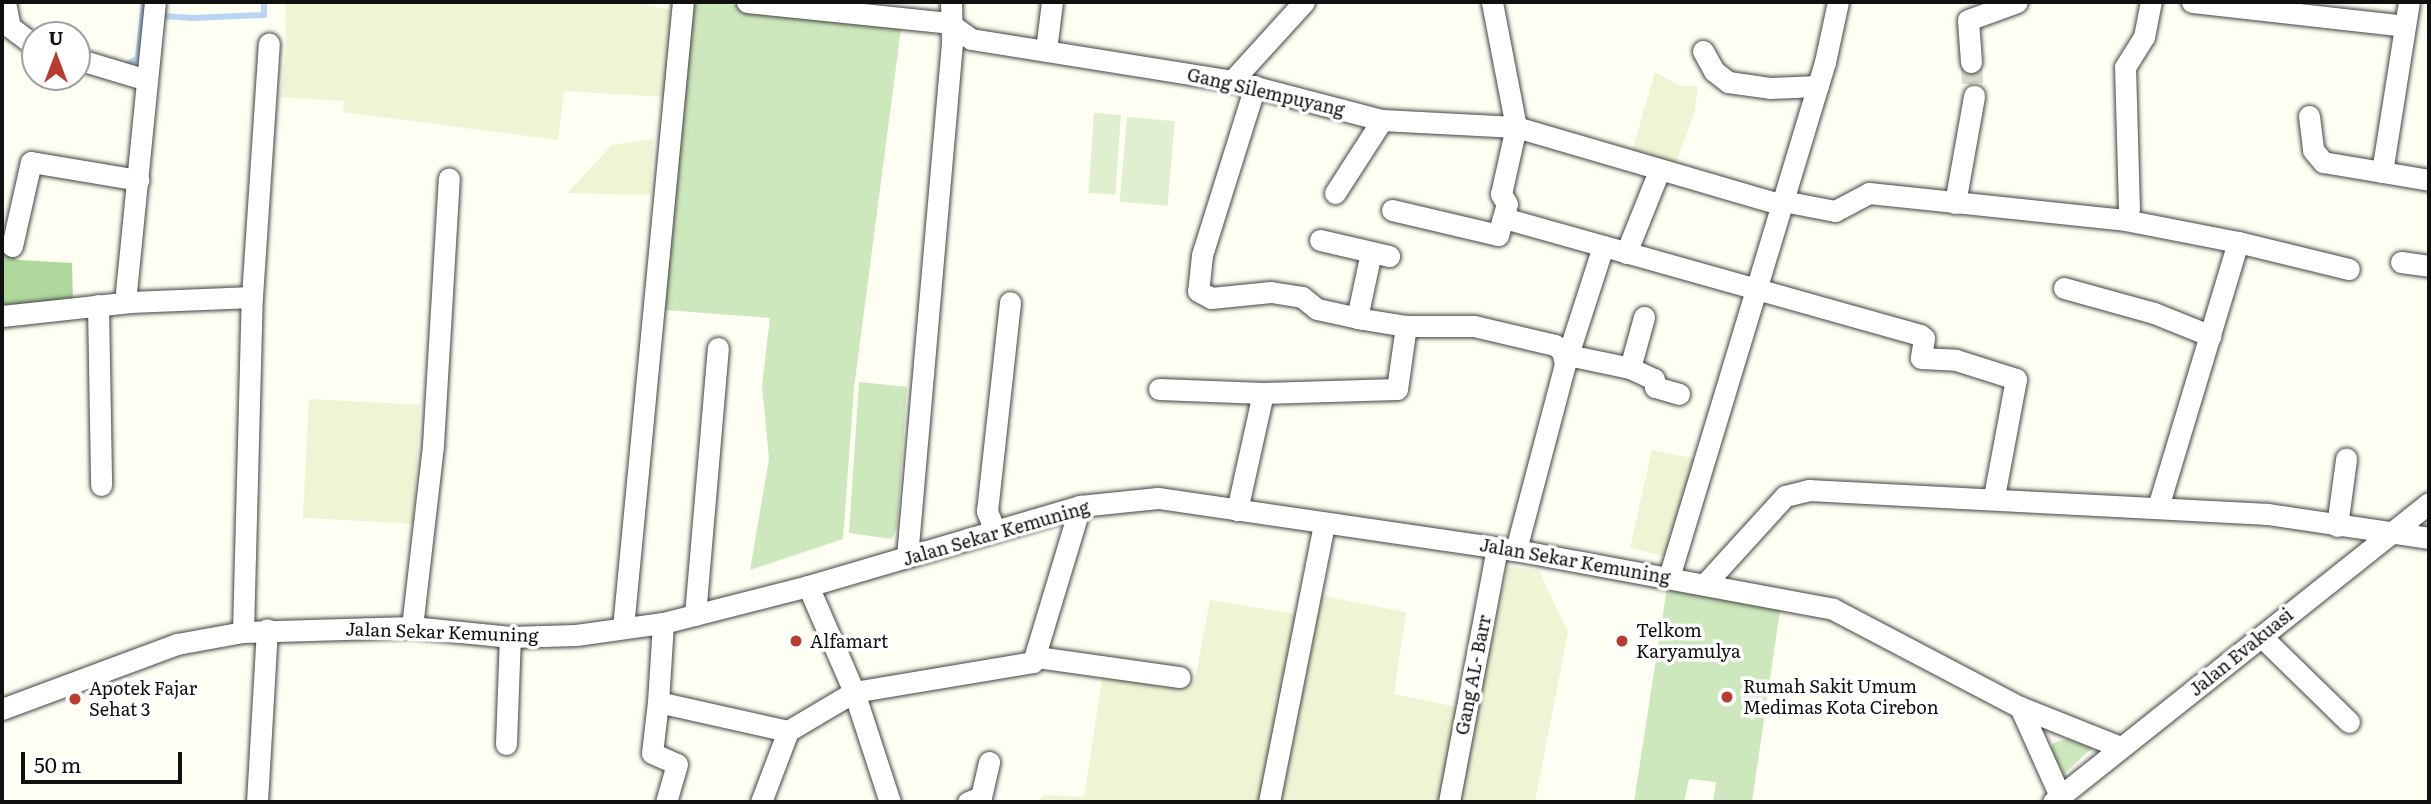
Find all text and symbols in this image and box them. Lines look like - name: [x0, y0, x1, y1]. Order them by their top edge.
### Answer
- north arrow: [21, 21, 91, 91]
- text: U: [49, 23, 63, 51]
- street label: Gang Silempuyang: [1185, 63, 1347, 121]
- street label: Jalan Sekar Kemuning: [900, 496, 1092, 570]
- street label: Jalan Sekar Kemuning: [1478, 534, 1672, 588]
- street label: Jalan Evakuasi: [2185, 604, 2297, 700]
- street label: Gang AL- Barr: [1451, 613, 1495, 737]
- street label: Jalan Sekar Kemuning: [345, 618, 539, 646]
- place label: Telkom Karyamulya: [1636, 620, 1741, 662]
- place label: Alfamart: [810, 630, 888, 652]
- marker: Alfamart: [788, 633, 804, 649]
- marker: Telkom Karyamulya: [1614, 633, 1630, 649]
- place label: Rumah Sakit Umum Medimas Kota Cirebon: [1743, 676, 1939, 718]
- place label: Apotek Fajar Sehat 3: [89, 678, 197, 720]
- marker: Rumah Sakit Umum Medimas Kota Cirebon: [1717, 687, 1737, 707]
- marker: Apotek Fajar Sehat 3: [67, 691, 83, 707]
- scale bar: [24, 738, 186, 782]
- text: 50 m: [34, 748, 81, 779]

